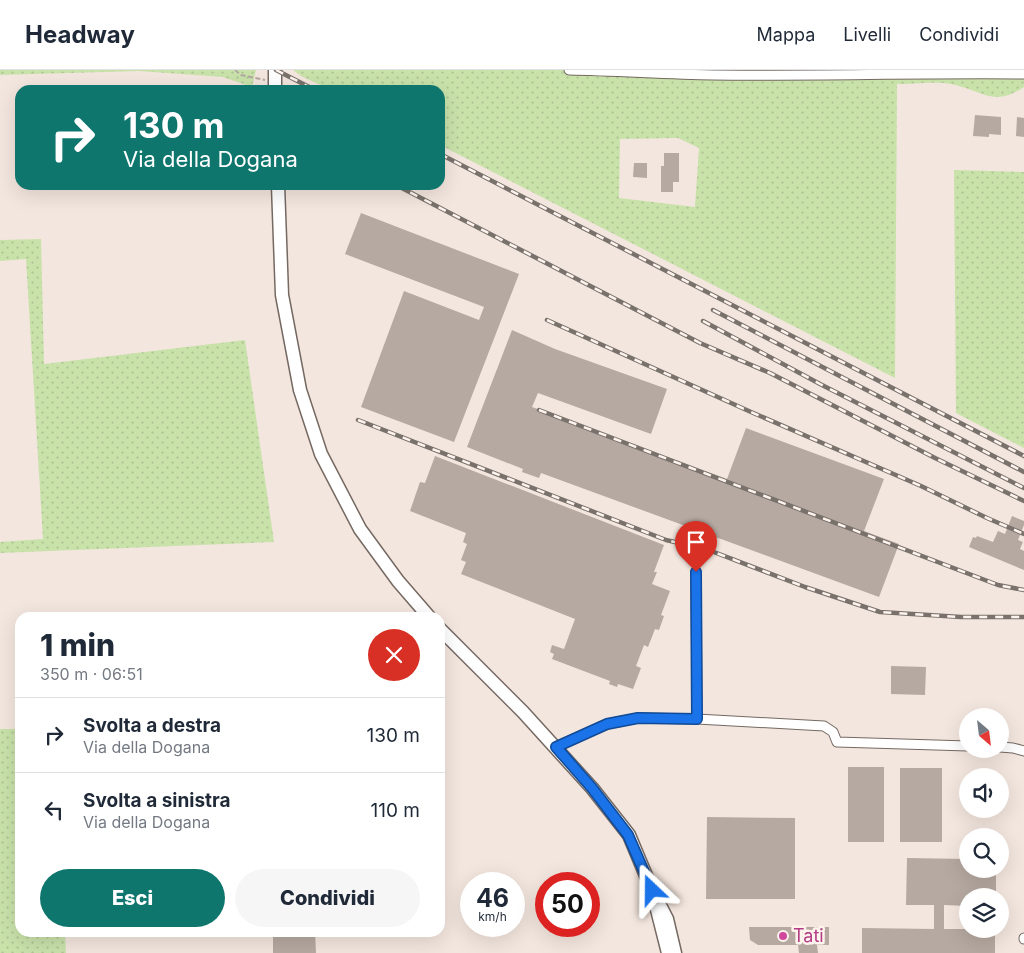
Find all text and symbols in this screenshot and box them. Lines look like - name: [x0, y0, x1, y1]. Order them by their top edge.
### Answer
- text: Headway: [25, 20, 135, 49]
- text: Mappa: [757, 24, 815, 45]
- text: Livelli: [843, 24, 891, 45]
- text: Condividi: [919, 24, 999, 45]
- text: 130 m: [123, 104, 225, 146]
- icon: right: [40, 105, 105, 170]
- text: Via della Dogana: [123, 146, 298, 172]
- pin: [675, 521, 717, 572]
- icon: arrive: [682, 528, 710, 556]
- text: 1 min: [40, 627, 115, 663]
- button: close: [368, 629, 420, 681]
- text: 350 m · 06:51: [40, 664, 143, 684]
- north arrow: [959, 708, 1009, 758]
- map controls: [959, 708, 1009, 938]
- text: Svolta a destra: [83, 714, 221, 737]
- icon: right: [40, 721, 68, 749]
- text: 130 m: [367, 724, 420, 747]
- text: Via della Dogana: [83, 737, 210, 757]
- button: sound: [959, 768, 1009, 818]
- text: Svolta a sinistra: [83, 789, 231, 812]
- icon: left: [40, 796, 68, 824]
- text: 110 m: [371, 799, 420, 822]
- text: Via della Dogana: [83, 812, 210, 832]
- button: search: [959, 828, 1009, 878]
- position arrow: [625, 863, 677, 915]
- button: Esci: [40, 869, 225, 927]
- button: Condividi: [235, 869, 420, 927]
- speed limit sign: 50: [535, 872, 600, 937]
- text: 46: [476, 883, 509, 913]
- button: layers: [959, 888, 1009, 938]
- text: km/h: [478, 909, 507, 924]
- place label: Tati: [793, 925, 824, 946]
- marker: Tati: [777, 930, 789, 942]

